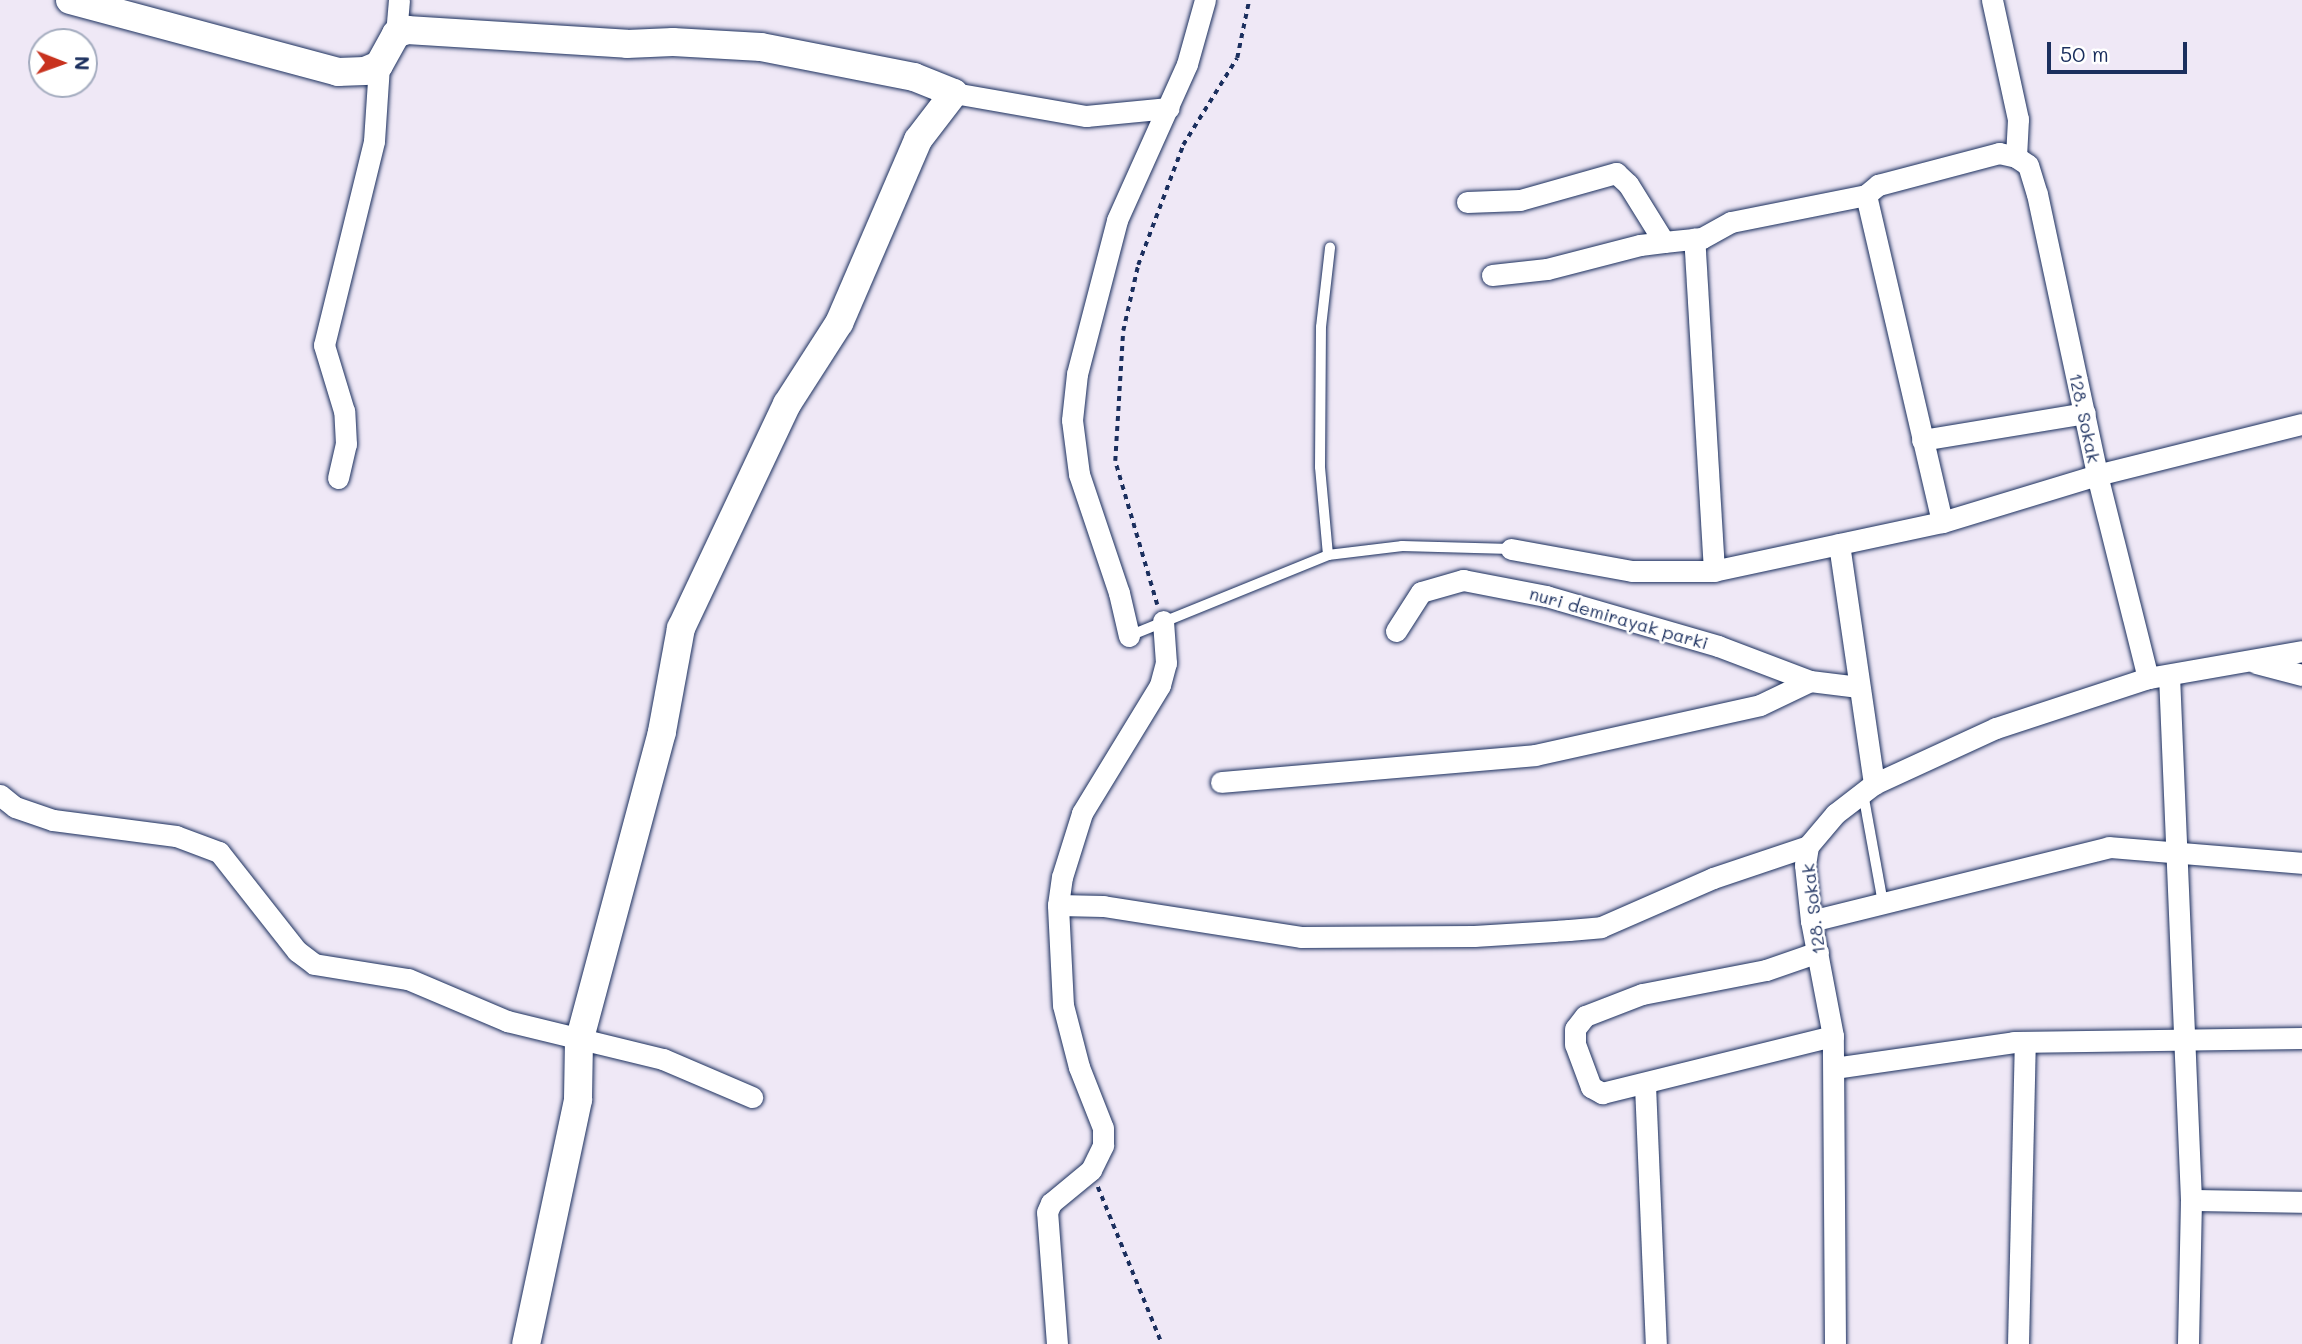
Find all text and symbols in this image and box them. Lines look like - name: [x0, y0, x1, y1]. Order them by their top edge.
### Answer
- north arrow: [28, 28, 98, 98]
- scale bar: [2050, 28, 2190, 72]
- text: 50 m: [2060, 40, 2109, 67]
- text: N: [70, 56, 95, 71]
- street label: 128. Sokak: [2065, 371, 2105, 465]
- street label: nuri demirayak parki: [1527, 582, 1711, 654]
- street label: 128. Sokak: [1797, 862, 1829, 956]

